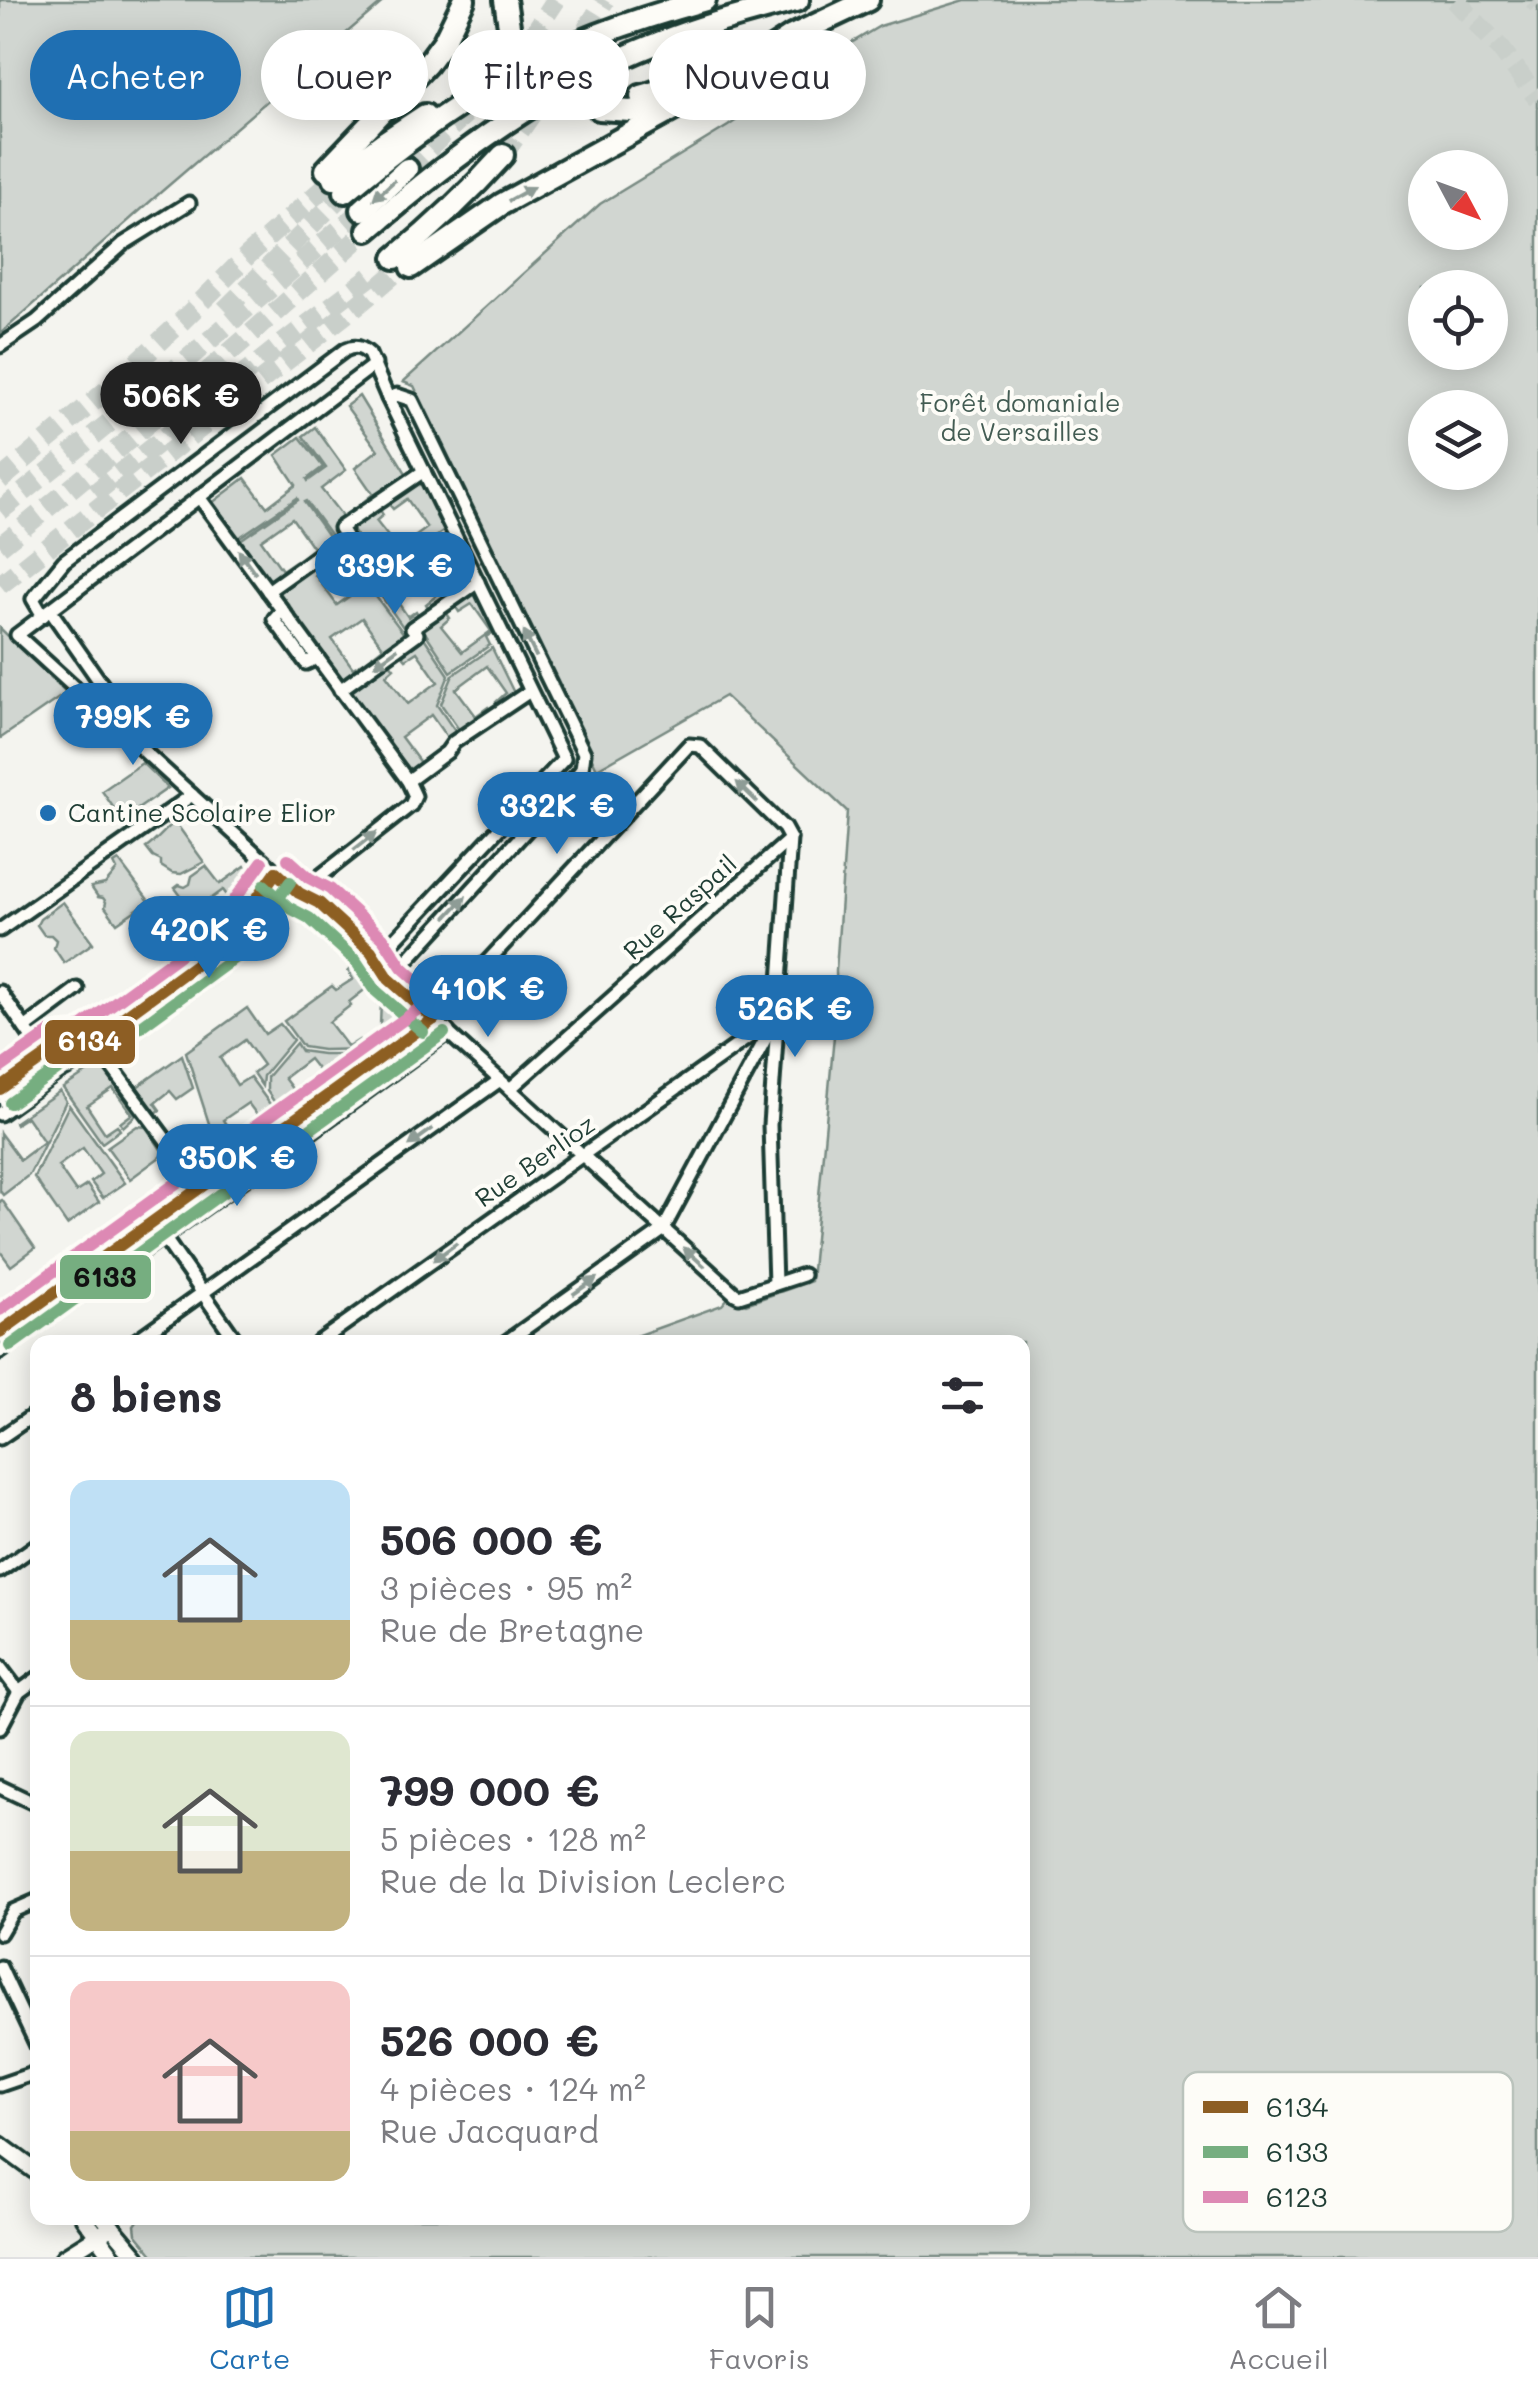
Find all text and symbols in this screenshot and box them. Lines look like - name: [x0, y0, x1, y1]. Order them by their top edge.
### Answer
- chip: Acheter: [30, 30, 241, 120]
- chip: Louer: [261, 30, 428, 120]
- chip: Filtres: [448, 30, 629, 120]
- chip: Nouveau: [649, 30, 866, 120]
- north arrow: [1408, 150, 1508, 250]
- map controls: [1408, 150, 1508, 490]
- one-way arrow: [372, 178, 396, 201]
- one-way arrow: [507, 185, 535, 203]
- button: locate: [1408, 270, 1508, 370]
- pin: 506K €: [100, 362, 262, 447]
- text: 506K €: [122, 373, 240, 415]
- park label: Forêt domaniale de Versailles: [920, 386, 1120, 447]
- button: layers: [1408, 390, 1508, 490]
- pin: 339K €: [314, 532, 476, 617]
- text: 339K €: [337, 543, 453, 585]
- one-way arrow: [238, 548, 257, 575]
- one-way arrow: [522, 629, 539, 658]
- one-way arrow: [372, 646, 399, 666]
- pin: 799K €: [52, 683, 214, 768]
- text: 799K €: [76, 694, 190, 736]
- pin: 332K €: [476, 772, 638, 857]
- one-way arrow: [735, 780, 759, 804]
- text: 332K €: [500, 783, 614, 825]
- place label: Cantine Scolaire Elior: [68, 796, 336, 828]
- marker: Cantine Scolaire Elior: [37, 802, 59, 824]
- one-way arrow: [352, 831, 378, 851]
- street label: Rue Raspail: [616, 847, 743, 966]
- one-way arrow: [444, 895, 467, 919]
- pin: 420K €: [128, 896, 290, 981]
- text: 420K €: [150, 907, 268, 949]
- pin: 410K €: [407, 955, 569, 1040]
- text: 410K €: [431, 966, 545, 1008]
- pin: 526K €: [714, 975, 876, 1060]
- text: 526K €: [738, 986, 852, 1028]
- line badge: 6134: [43, 1018, 137, 1066]
- text: 6134: [58, 1022, 122, 1058]
- street label: Rue Berlioz: [468, 1107, 601, 1213]
- pin: 350K €: [156, 1124, 318, 1209]
- one-way arrow: [408, 1127, 434, 1146]
- text: 350K €: [179, 1135, 296, 1177]
- one-way arrow: [432, 1242, 458, 1262]
- one-way arrow: [682, 1246, 706, 1269]
- line badge: 6133: [58, 1253, 153, 1301]
- text: 6133: [74, 1258, 136, 1294]
- one-way arrow: [572, 1277, 598, 1296]
- text: 8 biens: [70, 1368, 222, 1423]
- icon: filters: [935, 1368, 990, 1423]
- text: 506 000 €: [380, 1511, 602, 1566]
- icon: home: [150, 1520, 270, 1640]
- text: 3 pièces · 95 m²: [380, 1566, 632, 1608]
- text: Rue de Bretagne: [380, 1608, 644, 1650]
- text: 799 000 €: [380, 1762, 599, 1817]
- icon: home: [150, 1771, 270, 1891]
- text: 5 pièces · 128 m²: [380, 1817, 646, 1859]
- text: Rue de la Division Leclerc: [380, 1859, 786, 1901]
- text: 526 000 €: [380, 2012, 599, 2067]
- icon: home: [150, 2021, 270, 2141]
- text: 4 pièces · 124 m²: [380, 2067, 646, 2109]
- legend: [1183, 2072, 1513, 2232]
- text: 6134: [1266, 2088, 1329, 2124]
- text: Rue Jacquard: [380, 2109, 599, 2151]
- text: 6133: [1266, 2133, 1328, 2169]
- text: 6123: [1266, 2178, 1327, 2214]
- tab: Carte: [209, 2280, 290, 2376]
- tab: Favoris: [709, 2280, 810, 2376]
- tab: Accueil: [1228, 2280, 1329, 2376]

